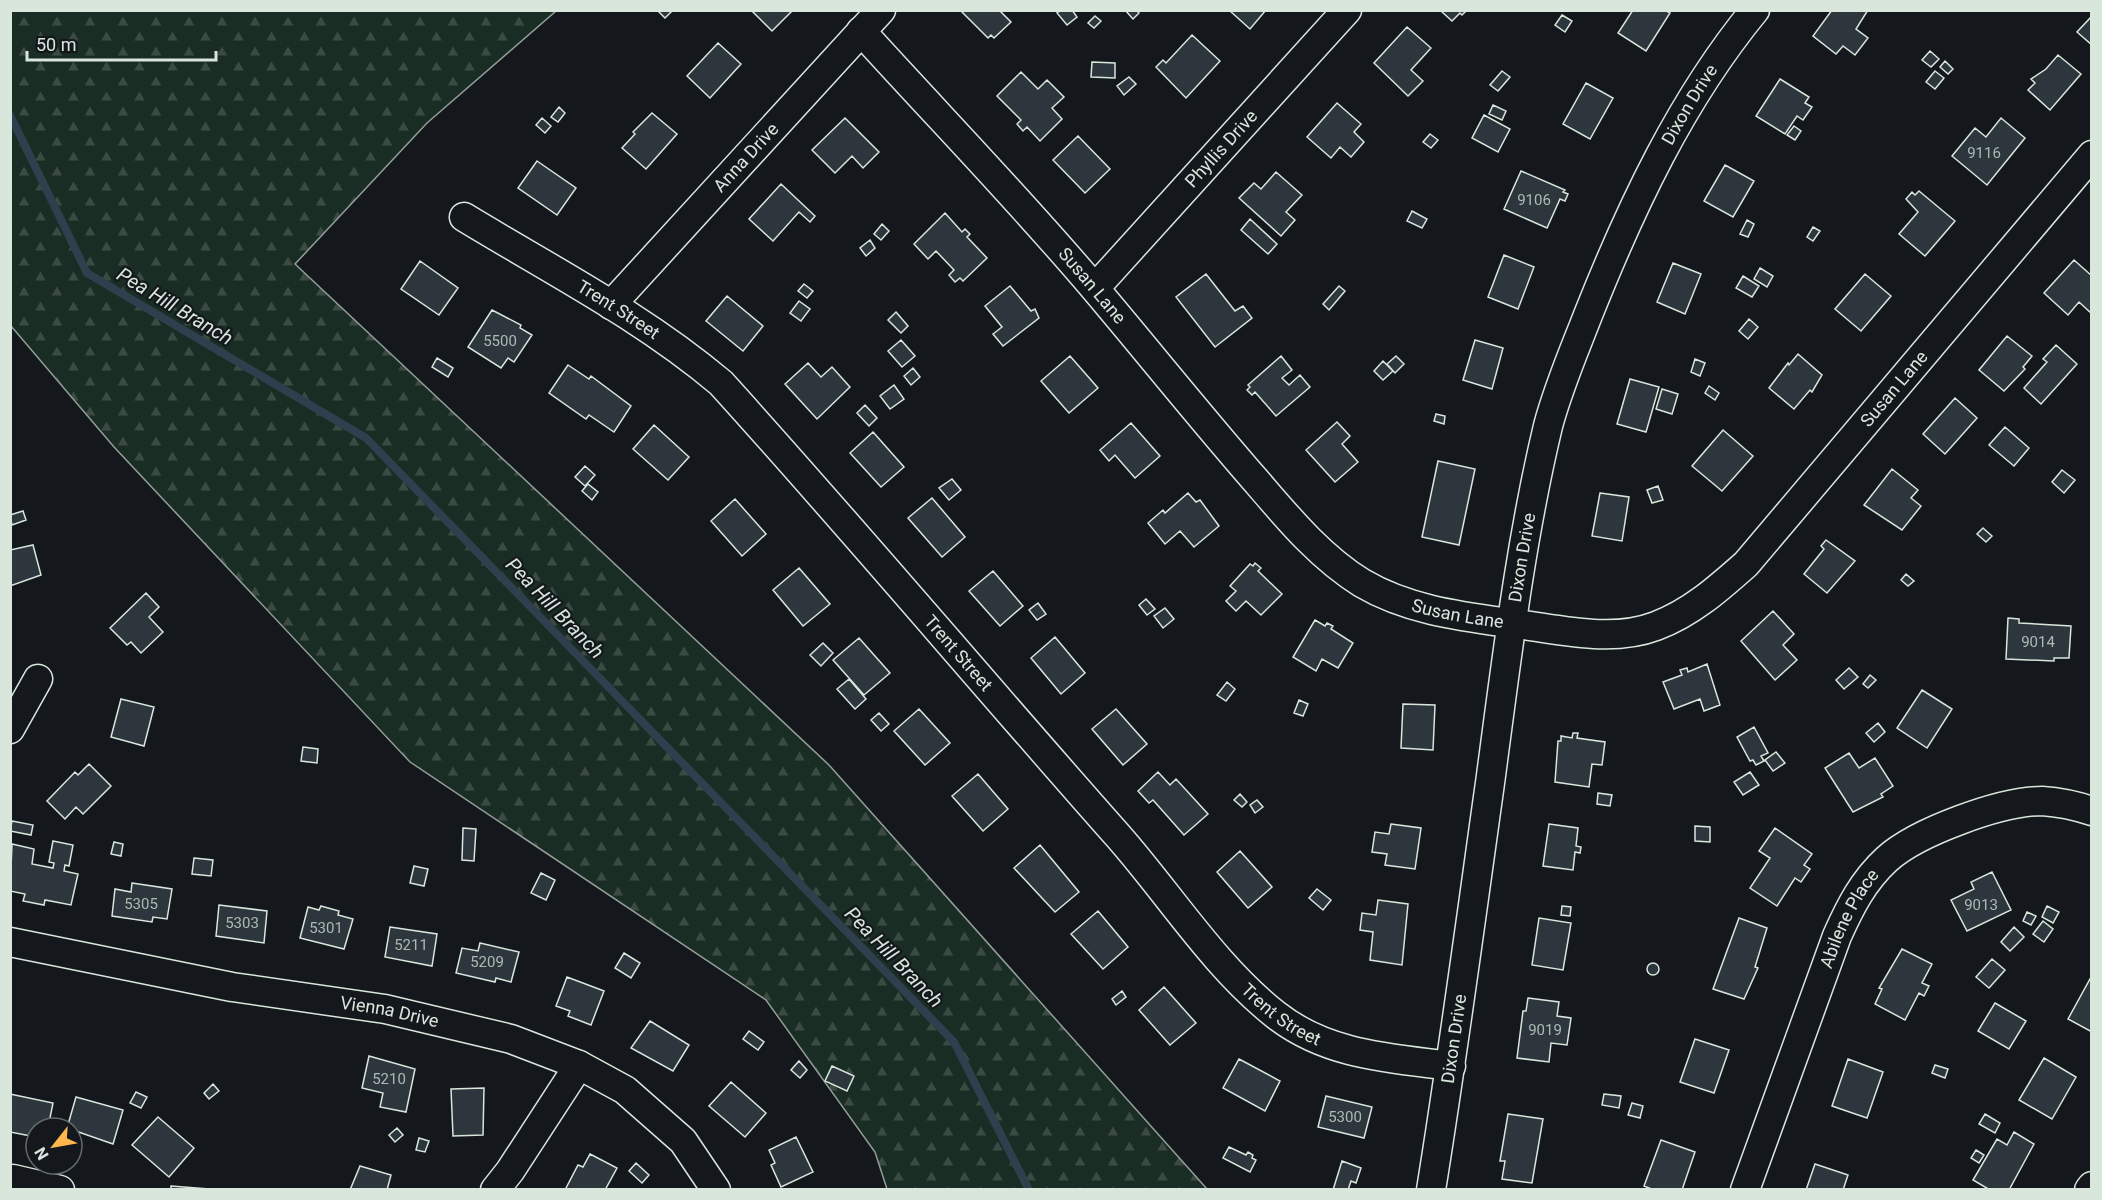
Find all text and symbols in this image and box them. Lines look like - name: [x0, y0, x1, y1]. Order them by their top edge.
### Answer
- scale bar: [27, 24, 216, 62]
- text: 50 m: [36, 34, 76, 55]
- street label: Dixon Drive: [1657, 60, 1721, 148]
- street label: Phyllis Drive: [1180, 105, 1261, 191]
- street label: Anna Drive: [709, 118, 783, 196]
- house number: 9116: [1967, 144, 2001, 162]
- house number: 9106: [1517, 191, 1551, 209]
- street label: Susan Lane: [1054, 243, 1131, 328]
- water label: Pea Hill Branch: [113, 262, 237, 350]
- street label: Trent Street: [574, 275, 664, 343]
- house number: 5500: [483, 332, 517, 350]
- street label: Susan Lane: [1856, 346, 1932, 431]
- street label: Dixon Drive: [1504, 511, 1539, 604]
- water label: Pea Hill Branch: [501, 552, 609, 664]
- street label: Susan Lane: [1409, 594, 1505, 632]
- street label: Trent Street: [920, 611, 997, 695]
- house number: 9014: [2021, 633, 2055, 651]
- street label: Abilene Place: [1815, 864, 1883, 971]
- house number: 5305: [124, 895, 158, 913]
- house number: 9013: [1964, 896, 1998, 914]
- water label: Pea Hill Branch: [840, 901, 948, 1013]
- house number: 5303: [225, 914, 259, 932]
- house number: 5301: [309, 919, 343, 937]
- house number: 5211: [394, 936, 428, 954]
- house number: 5209: [470, 953, 504, 971]
- street label: Trent Street: [1237, 979, 1324, 1050]
- street label: Vienna Drive: [339, 992, 441, 1031]
- street label: Dixon Drive: [1437, 993, 1470, 1085]
- house number: 9019: [1528, 1021, 1562, 1039]
- house number: 5210: [372, 1070, 406, 1088]
- house number: 5300: [1328, 1108, 1362, 1126]
- north arrow: [24, 1116, 84, 1176]
- text: N: [31, 1144, 53, 1163]

